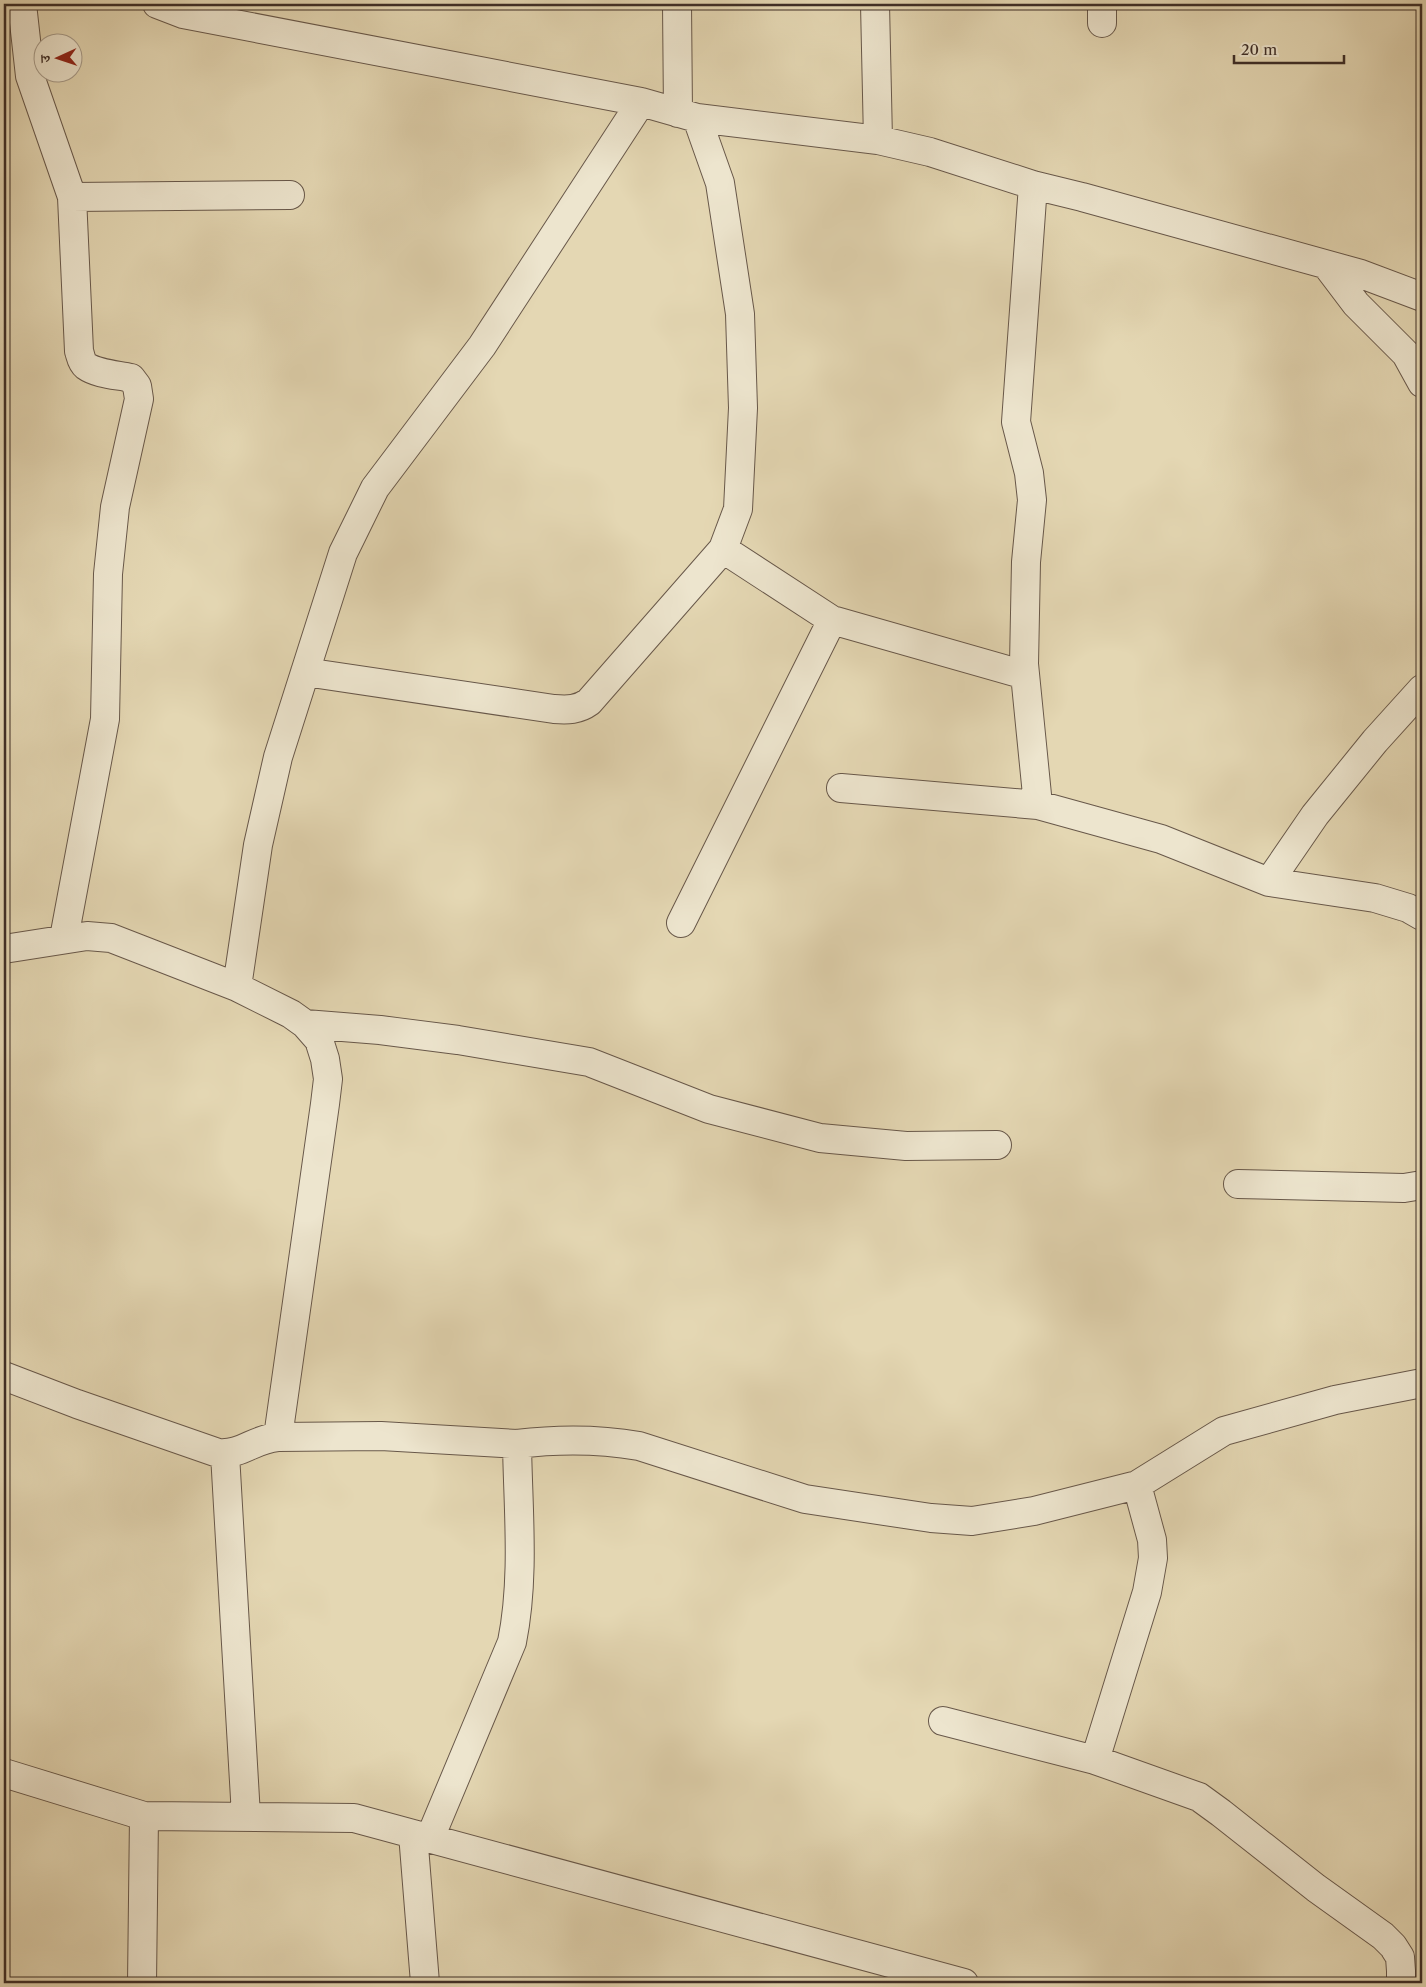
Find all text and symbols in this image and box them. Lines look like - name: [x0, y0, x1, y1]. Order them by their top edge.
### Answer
- north arrow: [32, 32, 82, 82]
- scale bar: [1234, 32, 1344, 64]
- text: 20 m: [1241, 40, 1277, 59]
- text: उ: [36, 54, 54, 64]

